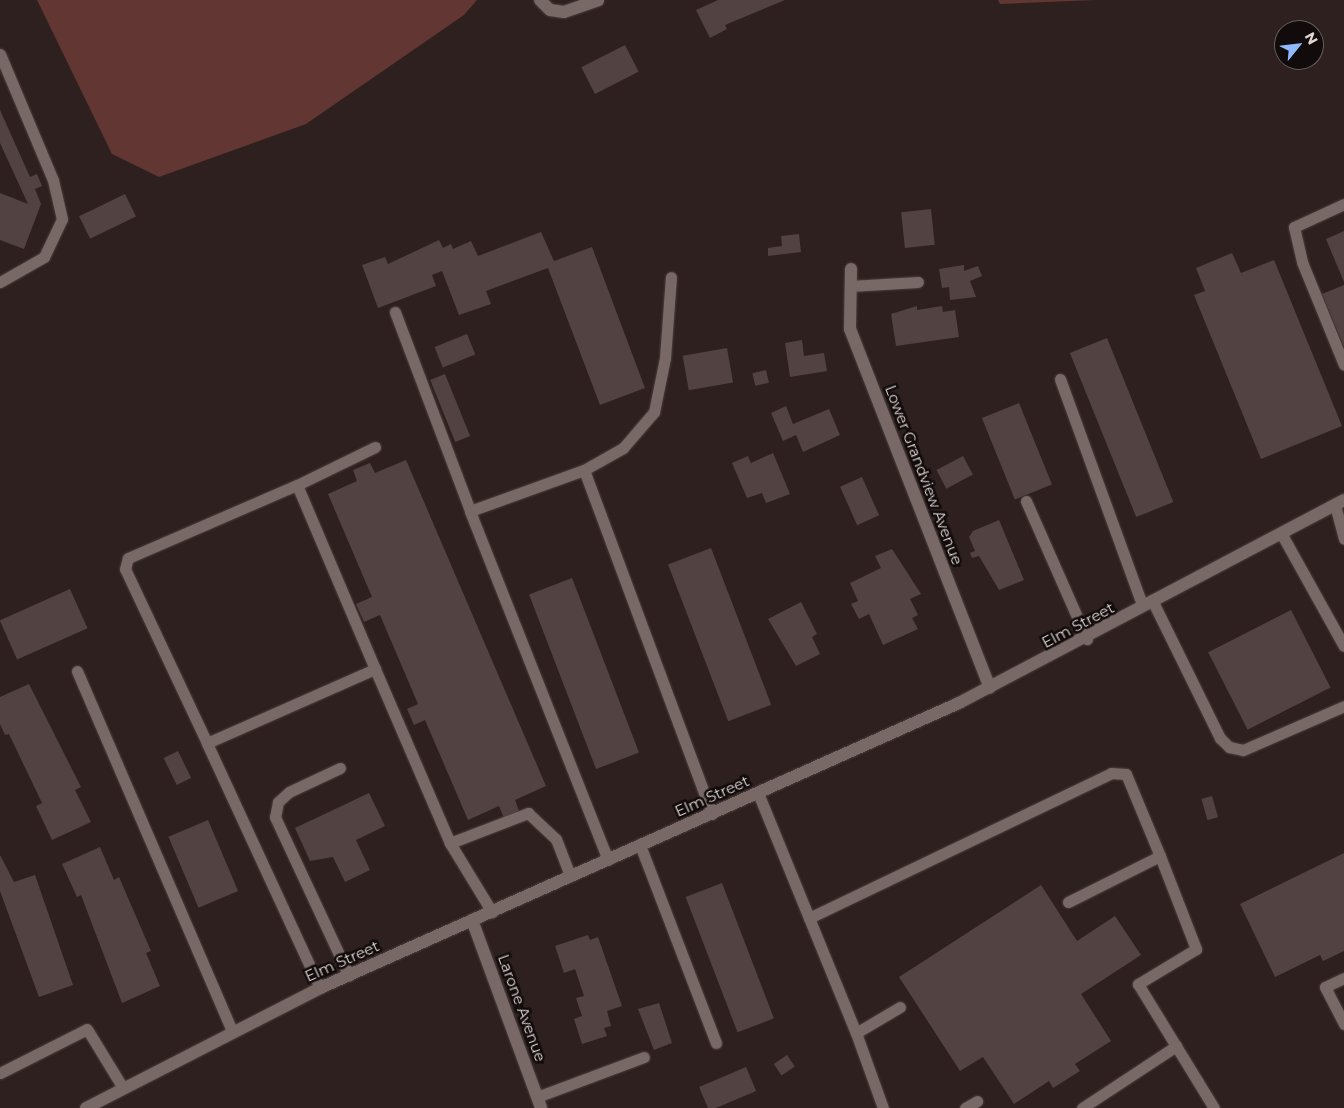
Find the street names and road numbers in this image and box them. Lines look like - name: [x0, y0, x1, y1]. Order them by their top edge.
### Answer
- street label: Lower Grandview Avenue: [881, 383, 967, 567]
- street label: Elm Street: [1039, 598, 1117, 652]
- street label: Elm Street: [672, 772, 752, 820]
- street label: Elm Street: [302, 937, 382, 985]
- street label: Larone Avenue: [494, 952, 550, 1064]

